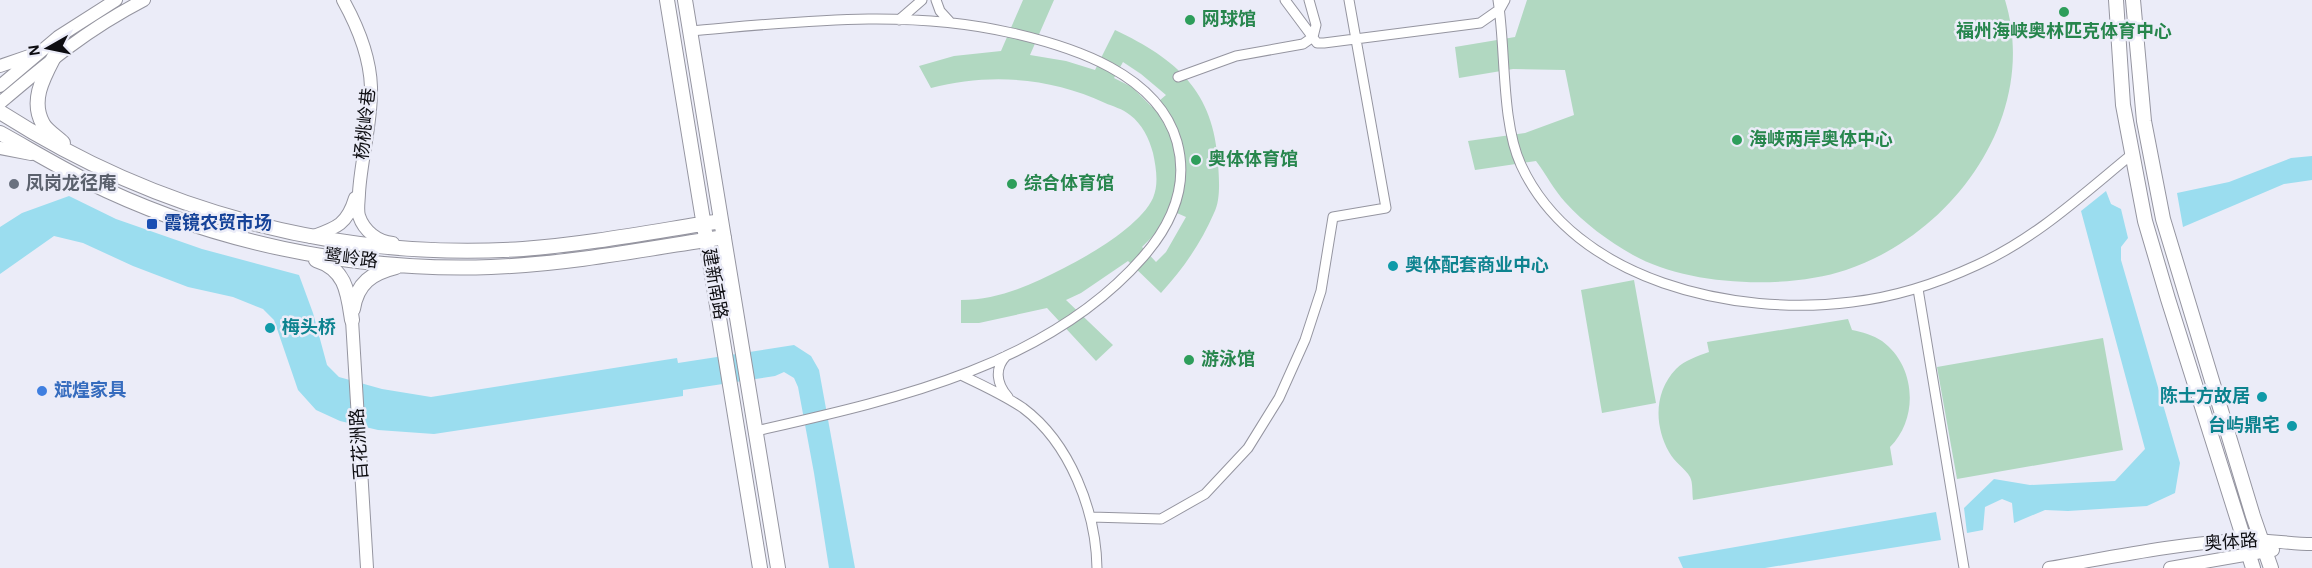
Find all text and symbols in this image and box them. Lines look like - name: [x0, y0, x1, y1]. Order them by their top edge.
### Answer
- marker: 福州海峡奥林匹克体育中心: [2057, 5, 2071, 19]
- place label: 网球馆: [1202, 9, 1256, 29]
- marker: 网球馆: [1183, 13, 1197, 27]
- north arrow: [18, 18, 78, 78]
- place label: 福州海峡奥林匹克体育中心: [1956, 21, 2172, 41]
- text: N: [25, 43, 43, 57]
- street label: 杨桃岭巷: [351, 87, 379, 161]
- place label: 海峡两岸奥体中心: [1749, 129, 1893, 149]
- marker: 海峡两岸奥体中心: [1730, 133, 1744, 147]
- place label: 奥体体育馆: [1208, 149, 1298, 169]
- marker: 奥体体育馆: [1189, 153, 1203, 167]
- place label: 凤岗龙径庵: [26, 173, 116, 193]
- place label: 综合体育馆: [1024, 173, 1114, 193]
- marker: 凤岗龙径庵: [7, 177, 21, 191]
- marker: 综合体育馆: [1005, 177, 1019, 191]
- place label: 霞镜农贸市场: [164, 212, 272, 233]
- marker: 霞镜农贸市场: [145, 217, 159, 231]
- street label: 鹭岭路: [323, 245, 379, 271]
- street label: 建新南路: [699, 247, 731, 321]
- place label: 奥体配套商业中心: [1405, 255, 1549, 275]
- marker: 奥体配套商业中心: [1386, 259, 1400, 273]
- place label: 梅头桥: [282, 317, 336, 337]
- marker: 梅头桥: [263, 321, 277, 335]
- place label: 游泳馆: [1201, 349, 1255, 369]
- marker: 游泳馆: [1182, 353, 1196, 367]
- place label: 斌煌家具: [54, 380, 126, 400]
- marker: 斌煌家具: [35, 384, 49, 398]
- place label: 陈士方故居: [2160, 386, 2250, 406]
- marker: 陈士方故居: [2255, 390, 2269, 404]
- street label: 百花洲路: [347, 407, 371, 481]
- place label: 台屿鼎宅: [2208, 415, 2280, 435]
- marker: 台屿鼎宅: [2285, 419, 2299, 433]
- street label: 奥体路: [2203, 530, 2259, 554]

